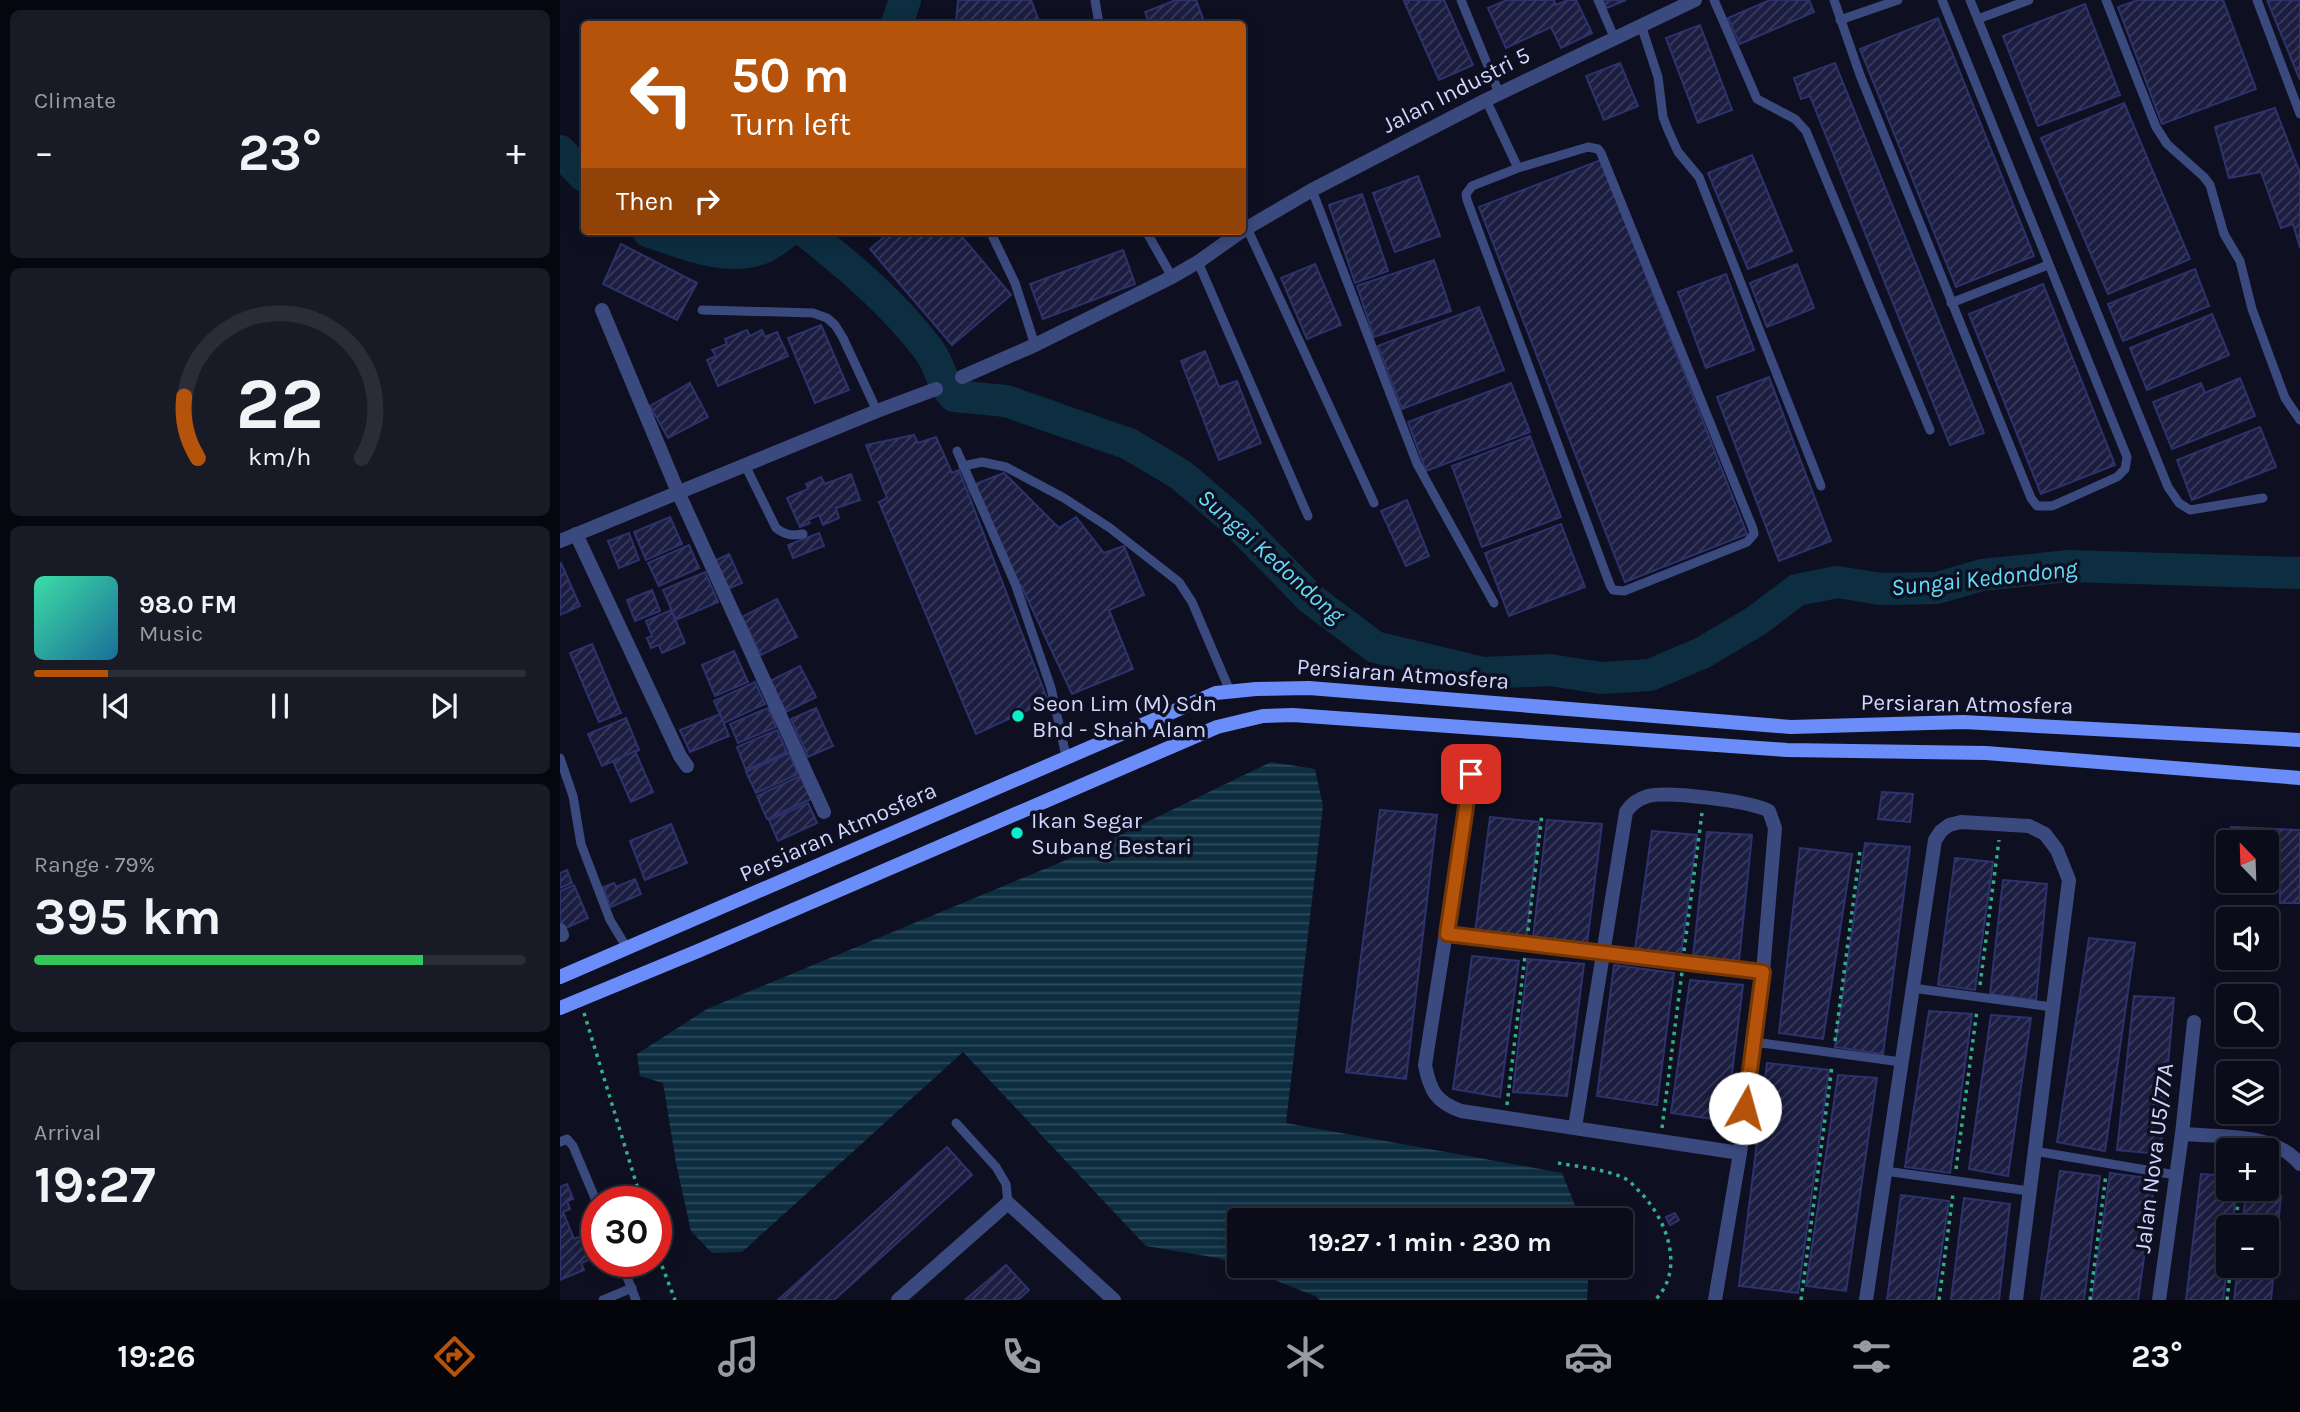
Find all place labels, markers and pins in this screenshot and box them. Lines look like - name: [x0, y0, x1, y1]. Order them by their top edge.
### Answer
- place label: Seon Lim (M) Sdn Bhd - Shah Alam: [1032, 690, 1217, 743]
- marker: Seon Lim (M) Sdn Bhd - Shah Alam: [1010, 708, 1026, 724]
- pin: [1441, 744, 1501, 804]
- place label: Ikan Segar Subang Bestari: [1031, 807, 1192, 860]
- marker: Ikan Segar Subang Bestari: [1009, 825, 1025, 841]

